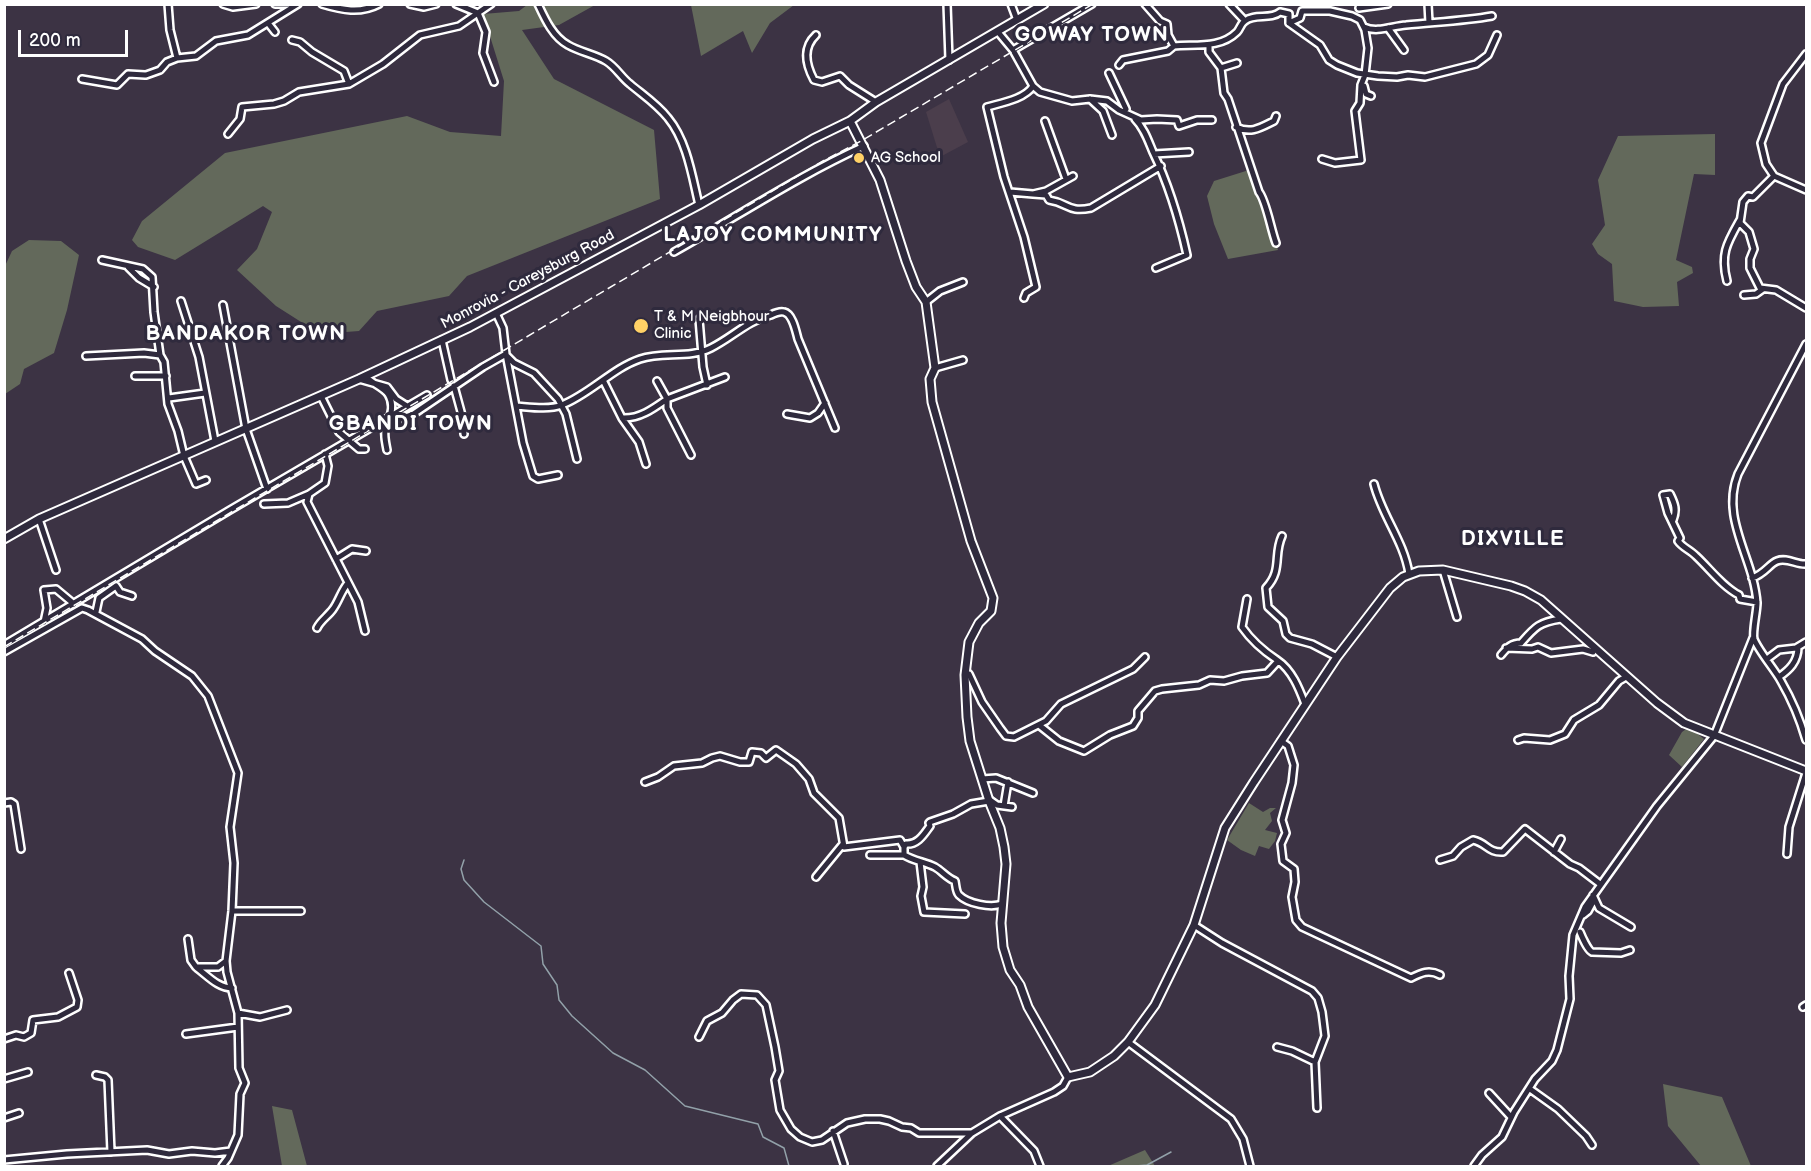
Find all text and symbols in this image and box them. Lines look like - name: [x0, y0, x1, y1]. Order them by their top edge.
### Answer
- scale bar: [21, 18, 130, 56]
- district label: GOWAY TOWN: [1015, 23, 1169, 49]
- text: 200 m: [29, 30, 81, 51]
- place label: AG School: [871, 149, 941, 167]
- marker: AG School: [852, 151, 866, 165]
- district label: LAJOY COMMUNITY: [663, 223, 883, 249]
- street label: Monrovia - Careysburg Road: [438, 226, 618, 334]
- place label: T & M Neigbhour Clinic: [654, 308, 769, 343]
- marker: T & M Neigbhour Clinic: [632, 317, 650, 335]
- district label: BANDAKOR TOWN: [145, 322, 347, 348]
- district label: GBANDI TOWN: [329, 412, 493, 438]
- district label: DIXVILLE: [1461, 527, 1565, 553]

